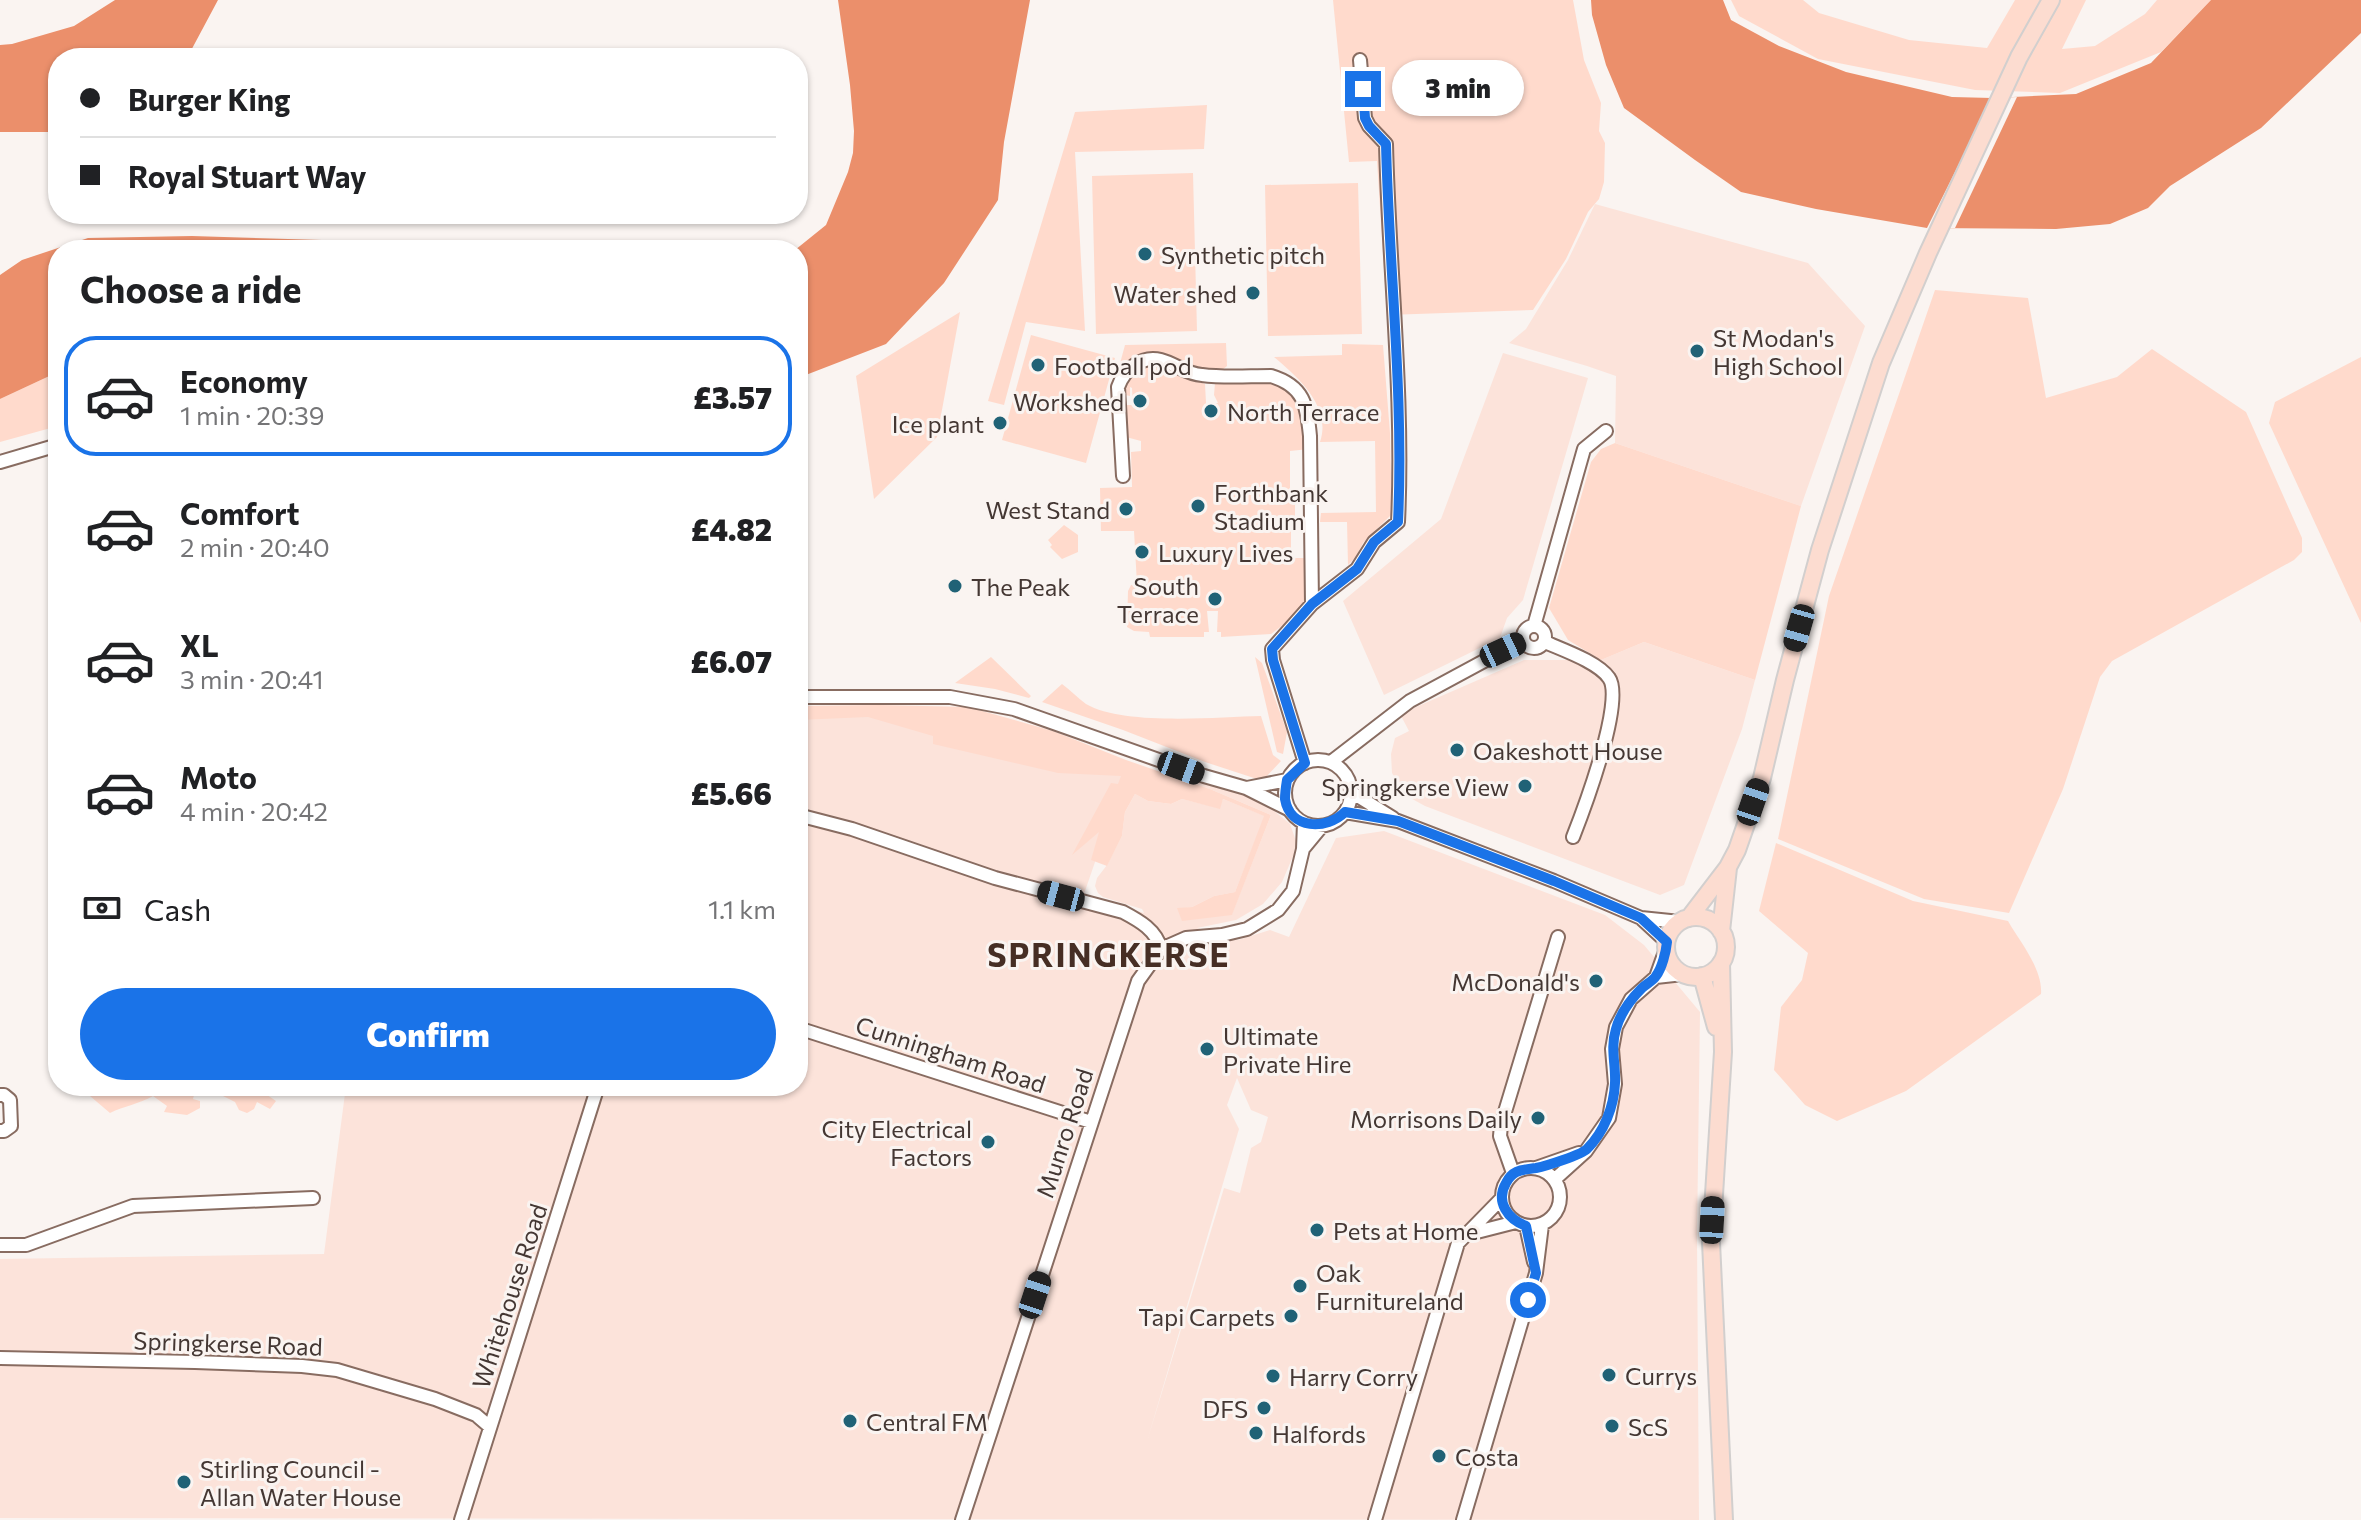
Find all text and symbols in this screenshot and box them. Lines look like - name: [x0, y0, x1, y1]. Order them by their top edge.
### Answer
- callout: 3 min: [1391, 61, 1523, 117]
- route end: [1345, 71, 1381, 107]
- text: 3 min: [1425, 72, 1491, 103]
- text: Burger King: [128, 80, 291, 117]
- text: Royal Stuart Way: [128, 157, 367, 194]
- place label: Synthetic pitch: [1161, 240, 1325, 269]
- marker: Synthetic pitch: [1136, 245, 1154, 263]
- text: Choose a ride: [80, 266, 301, 310]
- place label: Water shed: [1114, 279, 1237, 308]
- marker: Water shed: [1244, 284, 1262, 302]
- place label: St Modan's High School: [1713, 323, 1843, 380]
- marker: St Modan's High School: [1688, 342, 1706, 360]
- place label: Football pod: [1054, 351, 1192, 380]
- marker: Football pod: [1029, 356, 1047, 374]
- icon: car: [84, 360, 156, 432]
- text: Economy: [180, 362, 308, 399]
- text: £3.57: [693, 378, 772, 415]
- place label: Workshed: [1013, 387, 1124, 416]
- marker: Workshed: [1131, 392, 1149, 410]
- place label: North Terrace: [1227, 397, 1379, 426]
- text: 1 min · 20:39: [180, 399, 325, 430]
- marker: North Terrace: [1202, 402, 1220, 420]
- place label: Ice plant: [892, 409, 984, 438]
- marker: Ice plant: [991, 414, 1009, 432]
- place label: Forthbank Stadium: [1214, 478, 1328, 535]
- icon: car: [84, 492, 156, 564]
- text: Comfort: [180, 494, 299, 531]
- place label: West Stand: [985, 495, 1110, 524]
- marker: Forthbank Stadium: [1189, 497, 1207, 515]
- marker: West Stand: [1117, 500, 1135, 518]
- text: £4.82: [691, 510, 772, 547]
- text: 2 min · 20:40: [180, 531, 330, 562]
- place label: Luxury Lives: [1158, 538, 1293, 567]
- marker: Luxury Lives: [1133, 543, 1151, 561]
- place label: South Terrace: [1117, 571, 1199, 628]
- place label: The Peak: [971, 572, 1070, 601]
- marker: The Peak: [946, 577, 964, 595]
- marker: South Terrace: [1206, 590, 1224, 608]
- car: [1781, 602, 1817, 654]
- icon: car: [84, 624, 156, 696]
- text: XL: [180, 626, 219, 663]
- car: [1476, 629, 1530, 671]
- text: £6.07: [691, 642, 772, 679]
- text: 3 min · 20:41: [180, 663, 324, 694]
- place label: Oakeshott House: [1473, 736, 1663, 765]
- marker: Oakeshott House: [1448, 741, 1466, 759]
- car: [1154, 749, 1208, 787]
- icon: car: [84, 756, 156, 828]
- text: Moto: [180, 758, 257, 795]
- place label: Springkerse View: [1322, 772, 1509, 801]
- text: £5.66: [691, 774, 772, 811]
- car: [1734, 775, 1772, 829]
- marker: Springkerse View: [1516, 777, 1534, 795]
- text: 4 min · 20:42: [180, 795, 328, 826]
- car: [1035, 878, 1087, 914]
- icon: cash: [80, 886, 124, 930]
- text: Cash: [144, 890, 211, 927]
- text: 1.1 km: [708, 893, 776, 924]
- district label: SPRINGKERSE: [987, 934, 1231, 974]
- place label: McDonald's: [1451, 967, 1580, 996]
- marker: McDonald's: [1587, 972, 1605, 990]
- button: Confirm: [80, 988, 776, 1080]
- street label: Cunningham Road: [852, 1010, 1050, 1098]
- place label: Ultimate Private Hire: [1223, 1021, 1351, 1078]
- marker: Ultimate Private Hire: [1198, 1040, 1216, 1058]
- street label: Munro Road: [1029, 1065, 1099, 1201]
- place label: Morrisons Daily: [1350, 1104, 1522, 1133]
- marker: Morrisons Daily: [1529, 1109, 1547, 1127]
- place label: City Electrical Factors: [822, 1114, 972, 1171]
- marker: City Electrical Factors: [979, 1133, 997, 1151]
- car: [1699, 1195, 1725, 1245]
- street label: Whitehouse Road: [465, 1200, 553, 1392]
- place label: Pets at Home: [1333, 1216, 1478, 1245]
- marker: Pets at Home: [1308, 1221, 1326, 1239]
- place label: Oak Furnitureland: [1316, 1258, 1464, 1315]
- car: [1016, 1268, 1054, 1322]
- marker: Oak Furnitureland: [1291, 1277, 1309, 1295]
- route start: [1510, 1282, 1546, 1318]
- place label: Tapi Carpets: [1138, 1302, 1275, 1331]
- marker: Tapi Carpets: [1282, 1307, 1300, 1325]
- street label: Springkerse Road: [133, 1325, 323, 1361]
- place label: Currys: [1625, 1361, 1697, 1390]
- place label: Harry Corry: [1289, 1362, 1418, 1391]
- marker: Currys: [1600, 1366, 1618, 1384]
- marker: Harry Corry: [1264, 1367, 1282, 1385]
- place label: DFS: [1202, 1394, 1248, 1423]
- marker: DFS: [1255, 1399, 1273, 1417]
- place label: Central FM: [866, 1407, 988, 1436]
- marker: Central FM: [841, 1412, 859, 1430]
- place label: ScS: [1628, 1412, 1668, 1441]
- marker: ScS: [1603, 1417, 1621, 1435]
- place label: Halfords: [1272, 1419, 1366, 1448]
- marker: Halfords: [1247, 1424, 1265, 1442]
- place label: Costa: [1455, 1442, 1519, 1471]
- marker: Costa: [1430, 1447, 1448, 1465]
- place label: Stirling Council - Allan Water House: [200, 1454, 401, 1511]
- marker: Stirling Council - Allan Water House: [175, 1473, 193, 1491]

